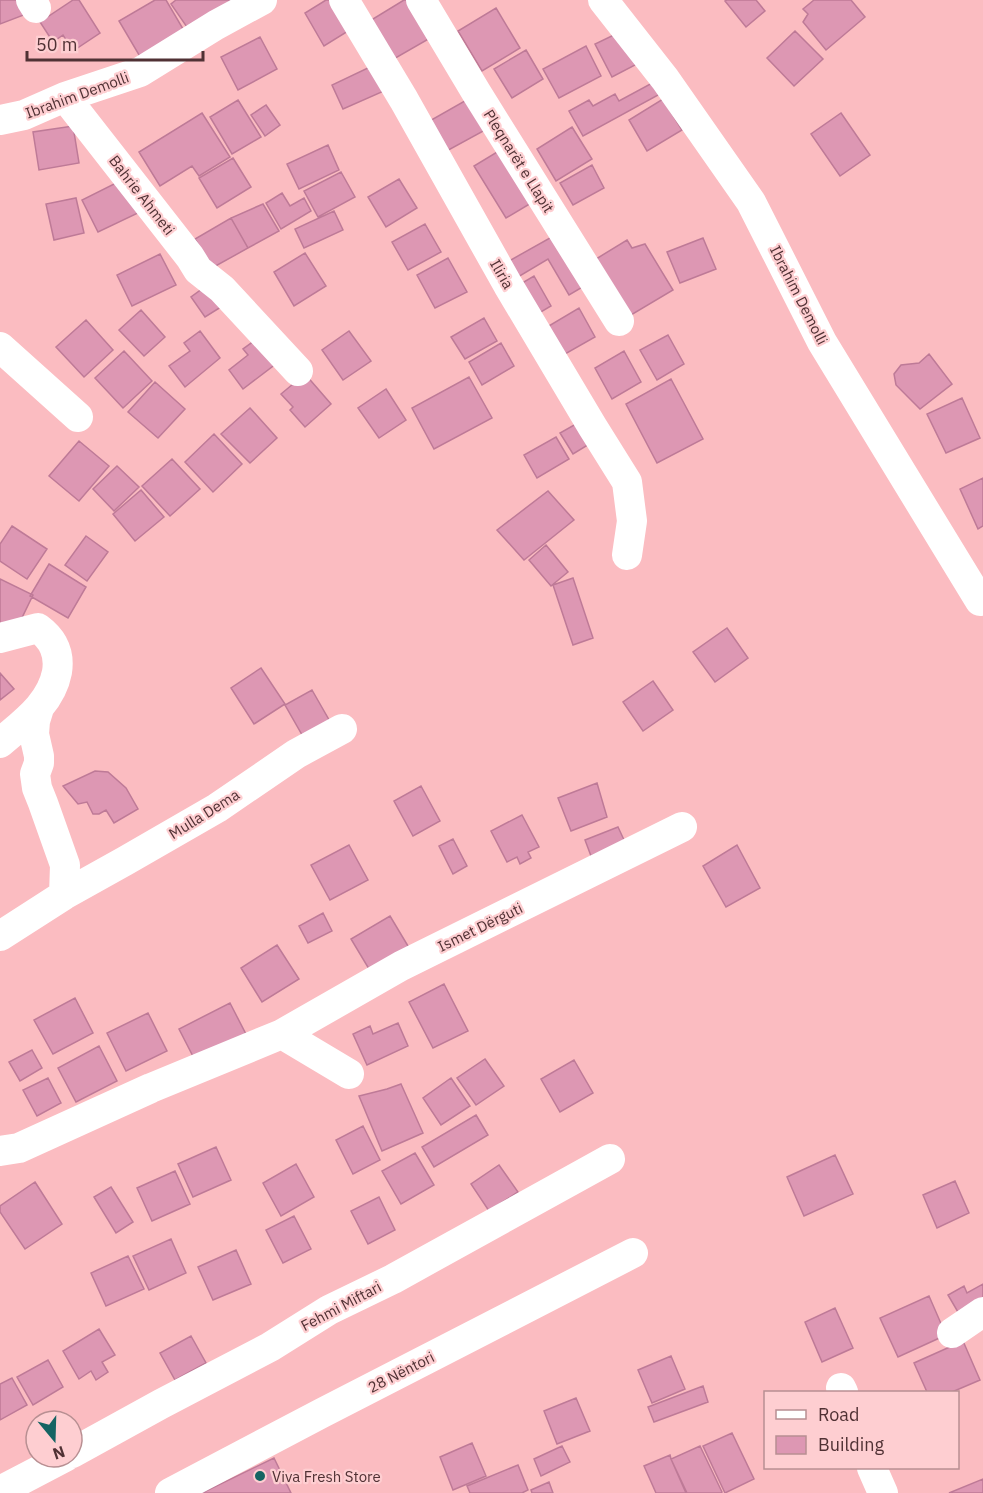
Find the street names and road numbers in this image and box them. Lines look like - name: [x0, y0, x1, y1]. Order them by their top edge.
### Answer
- street label: Ibrahim Demolli: [23, 67, 131, 123]
- street label: Pleqnarët e Llapit: [480, 106, 558, 216]
- street label: Bahrie Ahmeti: [105, 151, 179, 239]
- street label: Ibrahim Demolli: [766, 242, 832, 348]
- street label: Iliria: [486, 256, 518, 292]
- street label: Mulla Dema: [165, 785, 243, 843]
- street label: Ismet Dërguti: [434, 898, 526, 956]
- street label: Fehmi Miftari: [297, 1277, 385, 1335]
- street label: 28 Nëntori: [365, 1347, 437, 1397]

